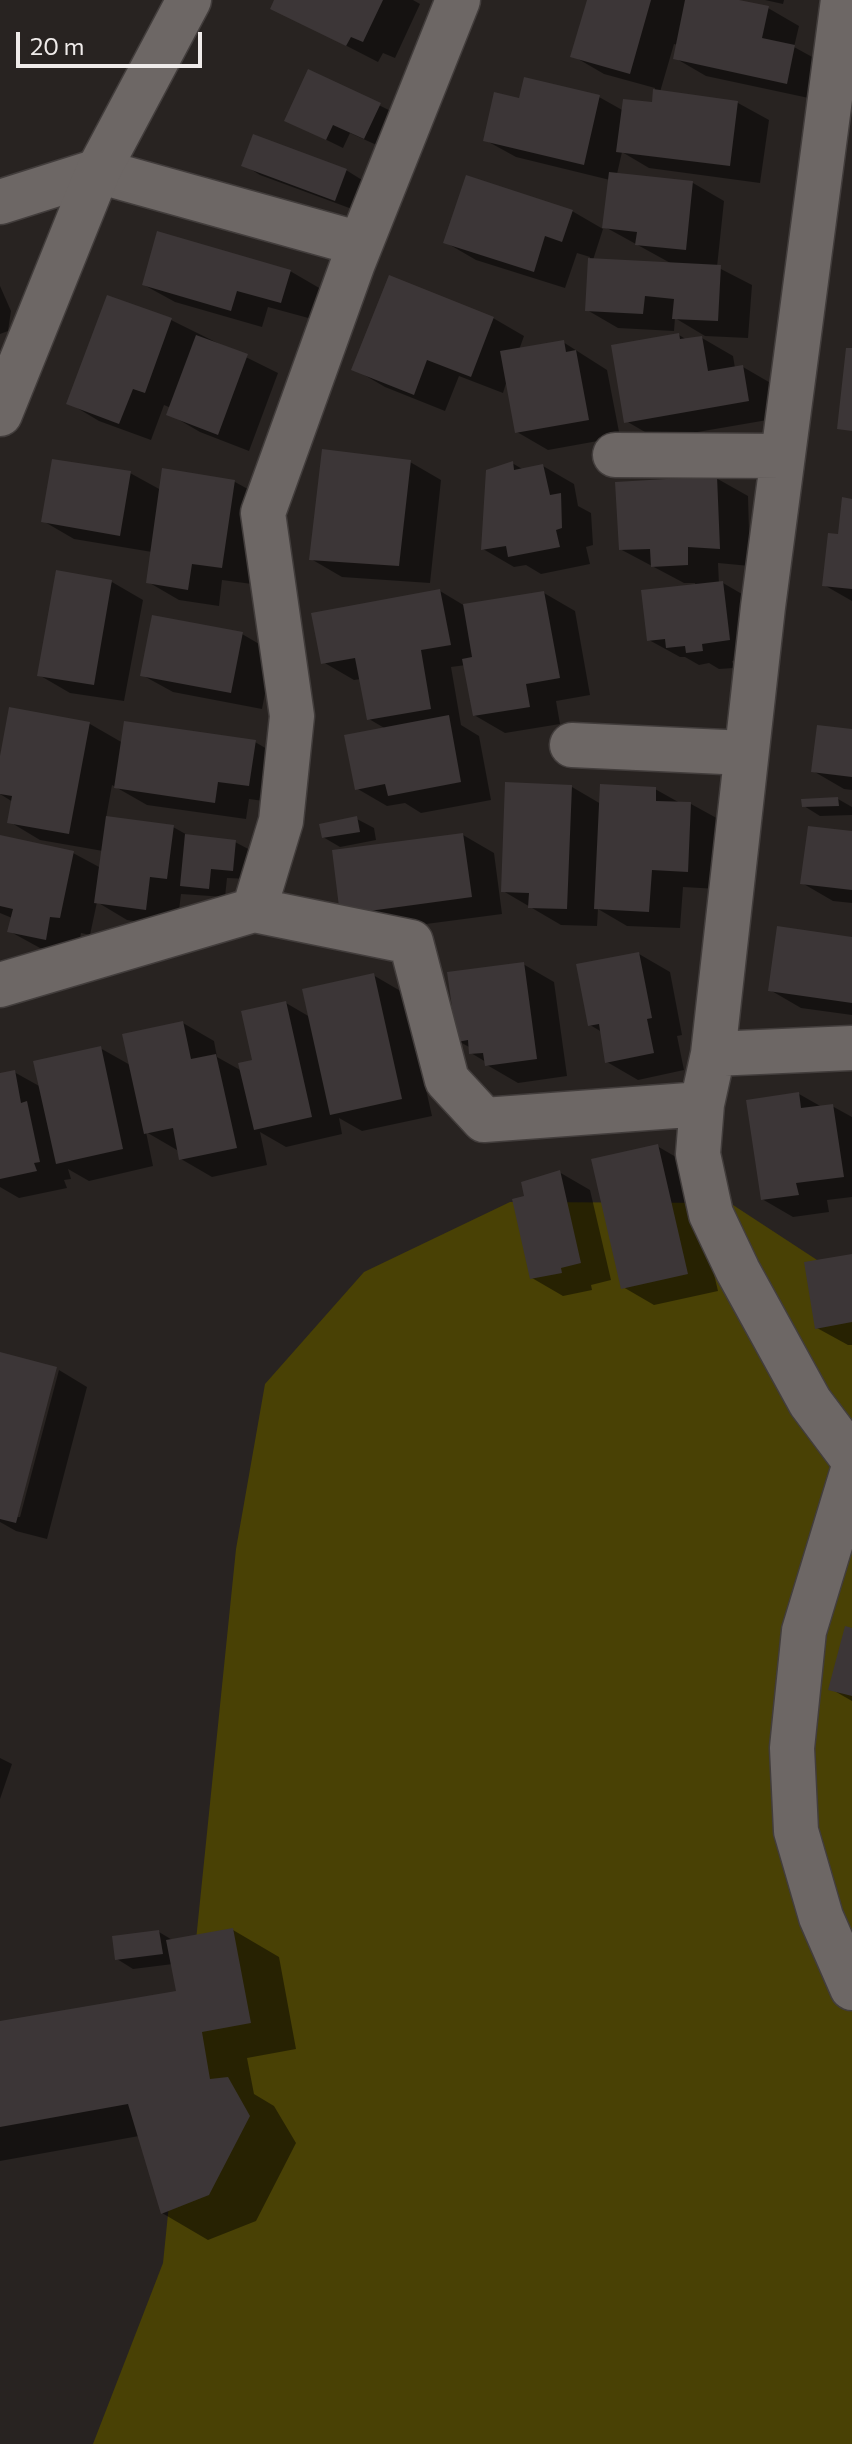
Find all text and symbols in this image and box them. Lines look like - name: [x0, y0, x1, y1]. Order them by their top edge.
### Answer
- scale bar: [20, 16, 206, 66]
- text: 20 m: [30, 31, 84, 60]

